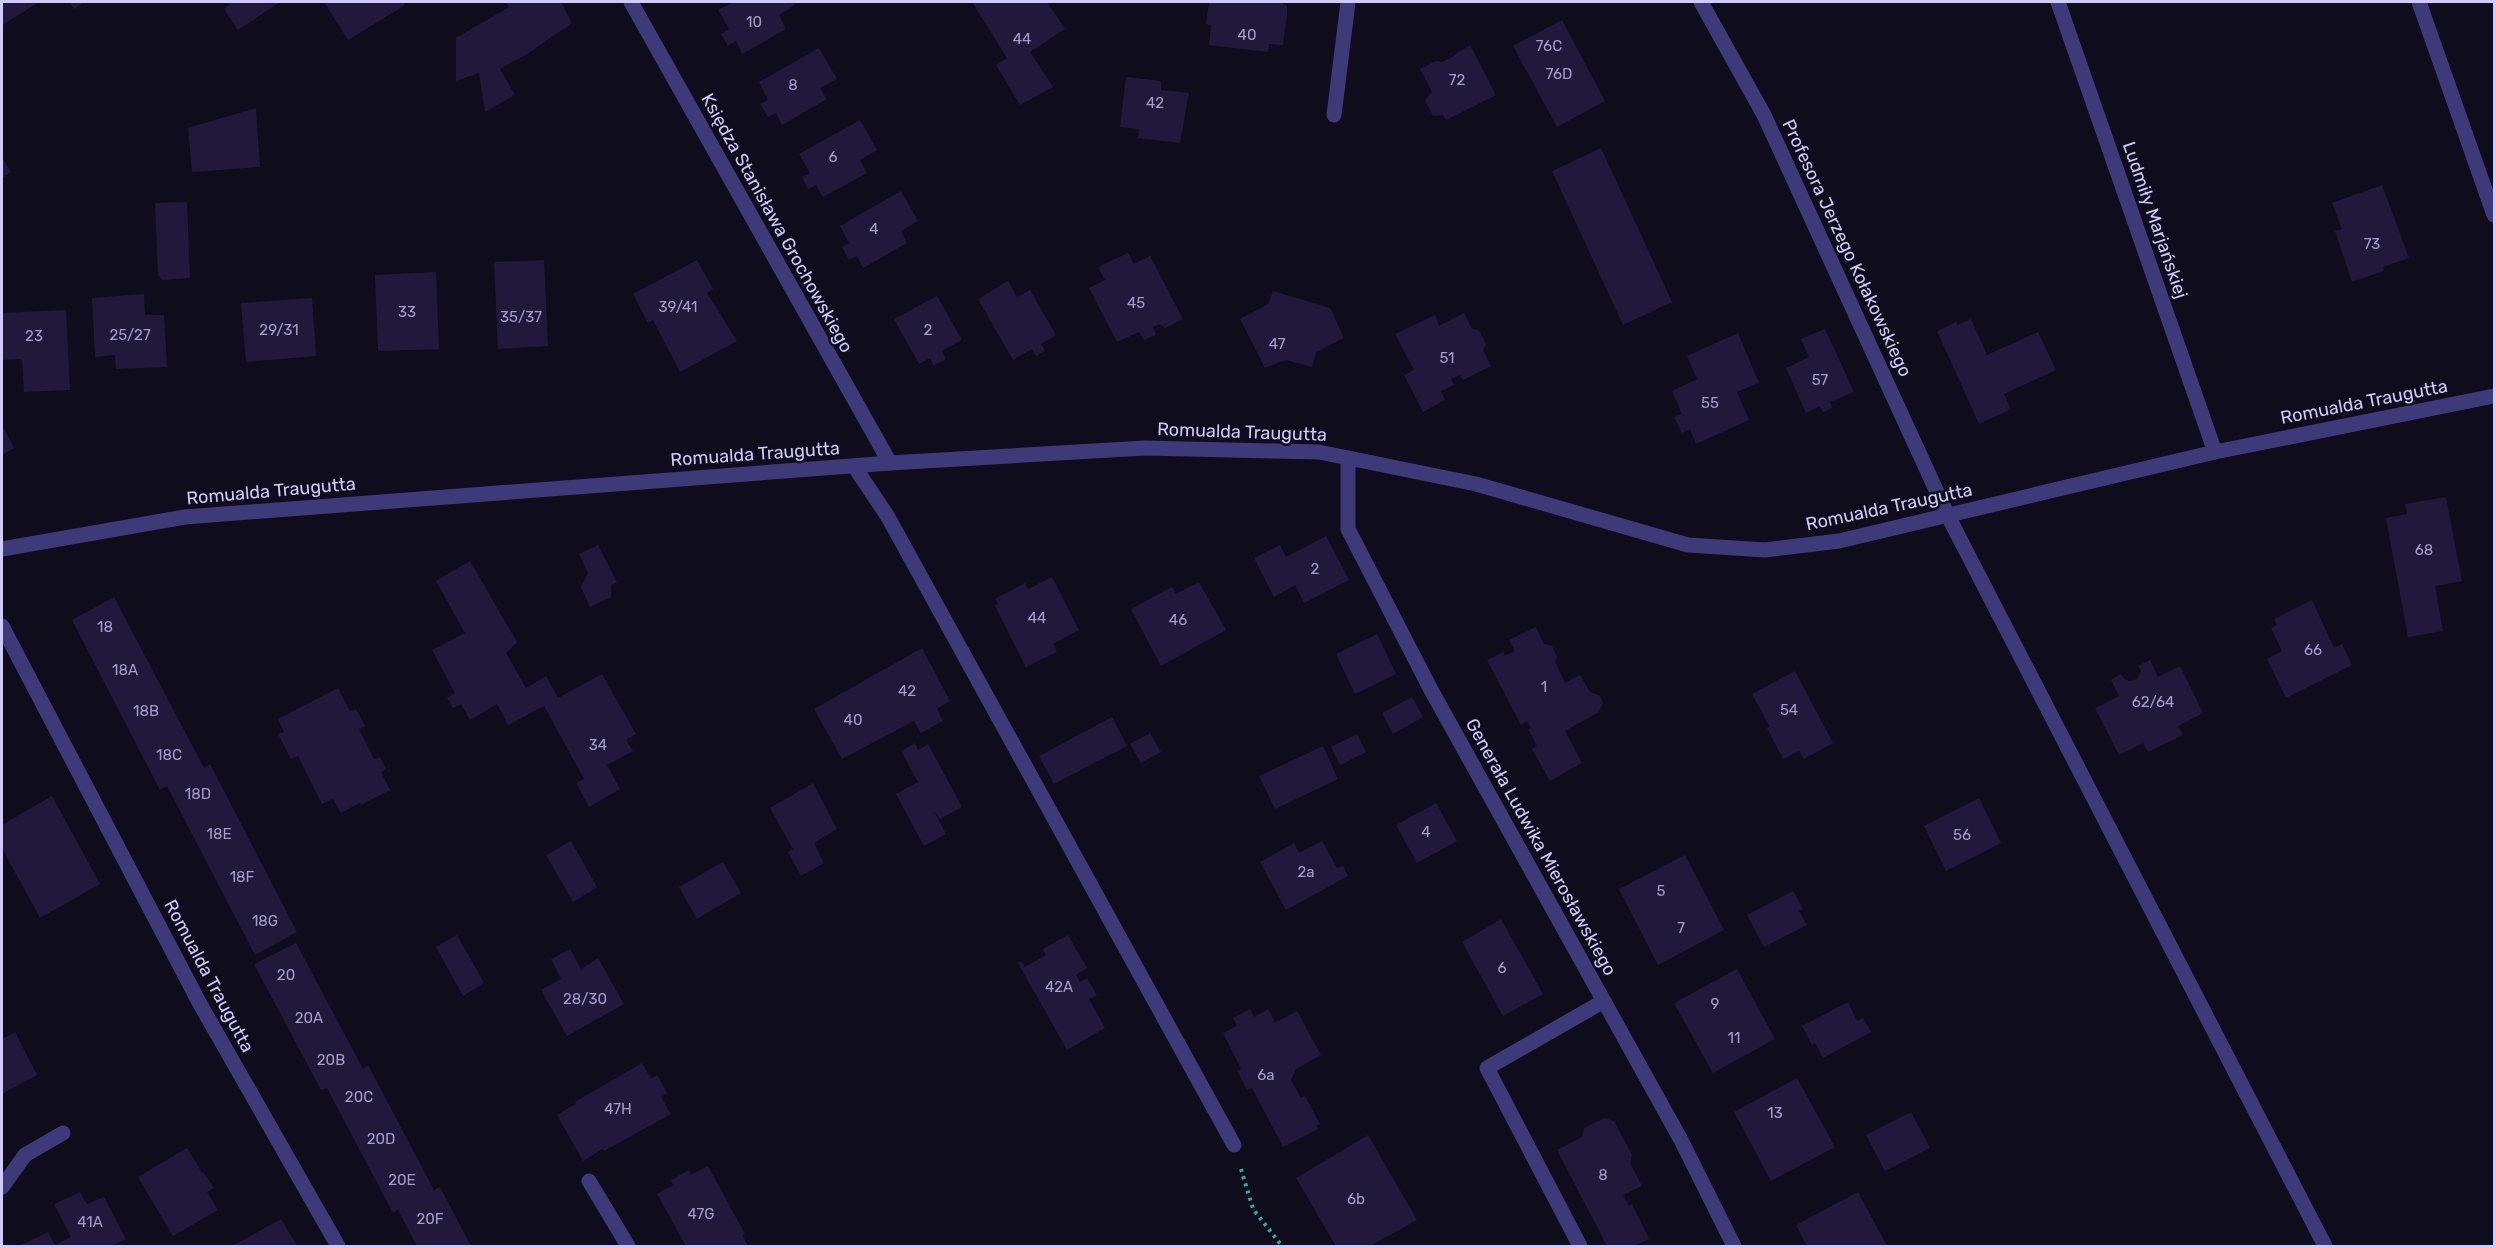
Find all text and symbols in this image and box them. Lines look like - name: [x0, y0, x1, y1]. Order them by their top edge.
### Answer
- house number: 10: [746, 13, 762, 31]
- house number: 40: [1238, 26, 1256, 44]
- house number: 44: [1013, 30, 1031, 48]
- house number: 76C: [1536, 37, 1562, 55]
- house number: 76D: [1546, 65, 1572, 83]
- house number: 72: [1449, 71, 1465, 89]
- house number: 8: [788, 76, 798, 94]
- street label: Księdza Stanisława Grochowskiego: [696, 90, 858, 356]
- house number: 42: [1146, 94, 1164, 112]
- street label: Profesora Jerzego Kołakowskiego: [1778, 116, 1916, 380]
- street label: Ludmiły Marjańskiej: [2118, 139, 2192, 301]
- house number: 6: [828, 148, 838, 166]
- house number: 4: [869, 220, 879, 238]
- house number: 73: [2364, 235, 2380, 253]
- house number: 45: [1127, 294, 1145, 312]
- house number: 39/41: [659, 298, 697, 316]
- house number: 33: [398, 303, 416, 321]
- house number: 35/37: [500, 308, 542, 326]
- house number: 29/31: [259, 321, 299, 339]
- house number: 2: [924, 321, 933, 339]
- house number: 25/27: [109, 326, 151, 344]
- house number: 23: [25, 327, 43, 345]
- house number: 47: [1269, 335, 1286, 353]
- house number: 51: [1439, 349, 1455, 367]
- house number: 57: [1812, 371, 1829, 389]
- street label: Romualda Traugutta: [2279, 375, 2449, 429]
- house number: 55: [1701, 394, 1719, 412]
- street label: Romualda Traugutta: [1157, 418, 1327, 446]
- street label: Romualda Traugutta: [670, 437, 840, 471]
- street label: Romualda Traugutta: [185, 473, 357, 509]
- street label: Romualda Traugutta: [1804, 479, 1974, 535]
- house number: 68: [2415, 541, 2433, 559]
- house number: 2: [1311, 560, 1320, 578]
- house number: 44: [1028, 609, 1046, 627]
- house number: 46: [1169, 611, 1187, 629]
- house number: 18: [97, 618, 113, 636]
- house number: 66: [2304, 641, 2322, 659]
- house number: 18A: [112, 661, 138, 679]
- house number: 1: [1541, 678, 1547, 696]
- house number: 42: [898, 682, 916, 700]
- house number: 62/64: [2132, 693, 2174, 711]
- house number: 54: [1780, 701, 1798, 719]
- house number: 18B: [133, 702, 159, 720]
- house number: 40: [844, 711, 862, 729]
- street label: Generała Ludwika Mierosławskiego: [1461, 714, 1621, 980]
- house number: 34: [589, 736, 607, 754]
- house number: 18C: [156, 746, 182, 764]
- house number: 18D: [185, 785, 211, 803]
- house number: 4: [1421, 823, 1431, 841]
- house number: 18E: [206, 825, 232, 843]
- house number: 56: [1953, 826, 1971, 844]
- house number: 2a: [1297, 863, 1315, 881]
- house number: 18F: [230, 868, 255, 886]
- house number: 5: [1657, 882, 1666, 900]
- street label: Romualda Traugutta: [159, 896, 259, 1056]
- house number: 18G: [252, 912, 278, 930]
- house number: 7: [1677, 919, 1685, 937]
- house number: 6: [1497, 959, 1507, 977]
- house number: 20: [277, 966, 295, 984]
- house number: 42A: [1045, 978, 1073, 996]
- house number: 28/30: [563, 990, 607, 1008]
- house number: 9: [1711, 995, 1720, 1013]
- house number: 20A: [295, 1009, 323, 1027]
- house number: 11: [1728, 1029, 1740, 1047]
- house number: 20B: [317, 1051, 345, 1069]
- house number: 6a: [1257, 1066, 1275, 1084]
- house number: 20C: [345, 1088, 373, 1106]
- house number: 47H: [604, 1100, 632, 1118]
- house number: 13: [1767, 1104, 1783, 1122]
- house number: 20D: [367, 1130, 395, 1148]
- house number: 8: [1598, 1166, 1608, 1184]
- house number: 20E: [388, 1171, 416, 1189]
- house number: 6b: [1347, 1190, 1365, 1208]
- house number: 47G: [688, 1205, 714, 1223]
- house number: 20F: [416, 1210, 444, 1228]
- house number: 41A: [77, 1213, 103, 1231]

